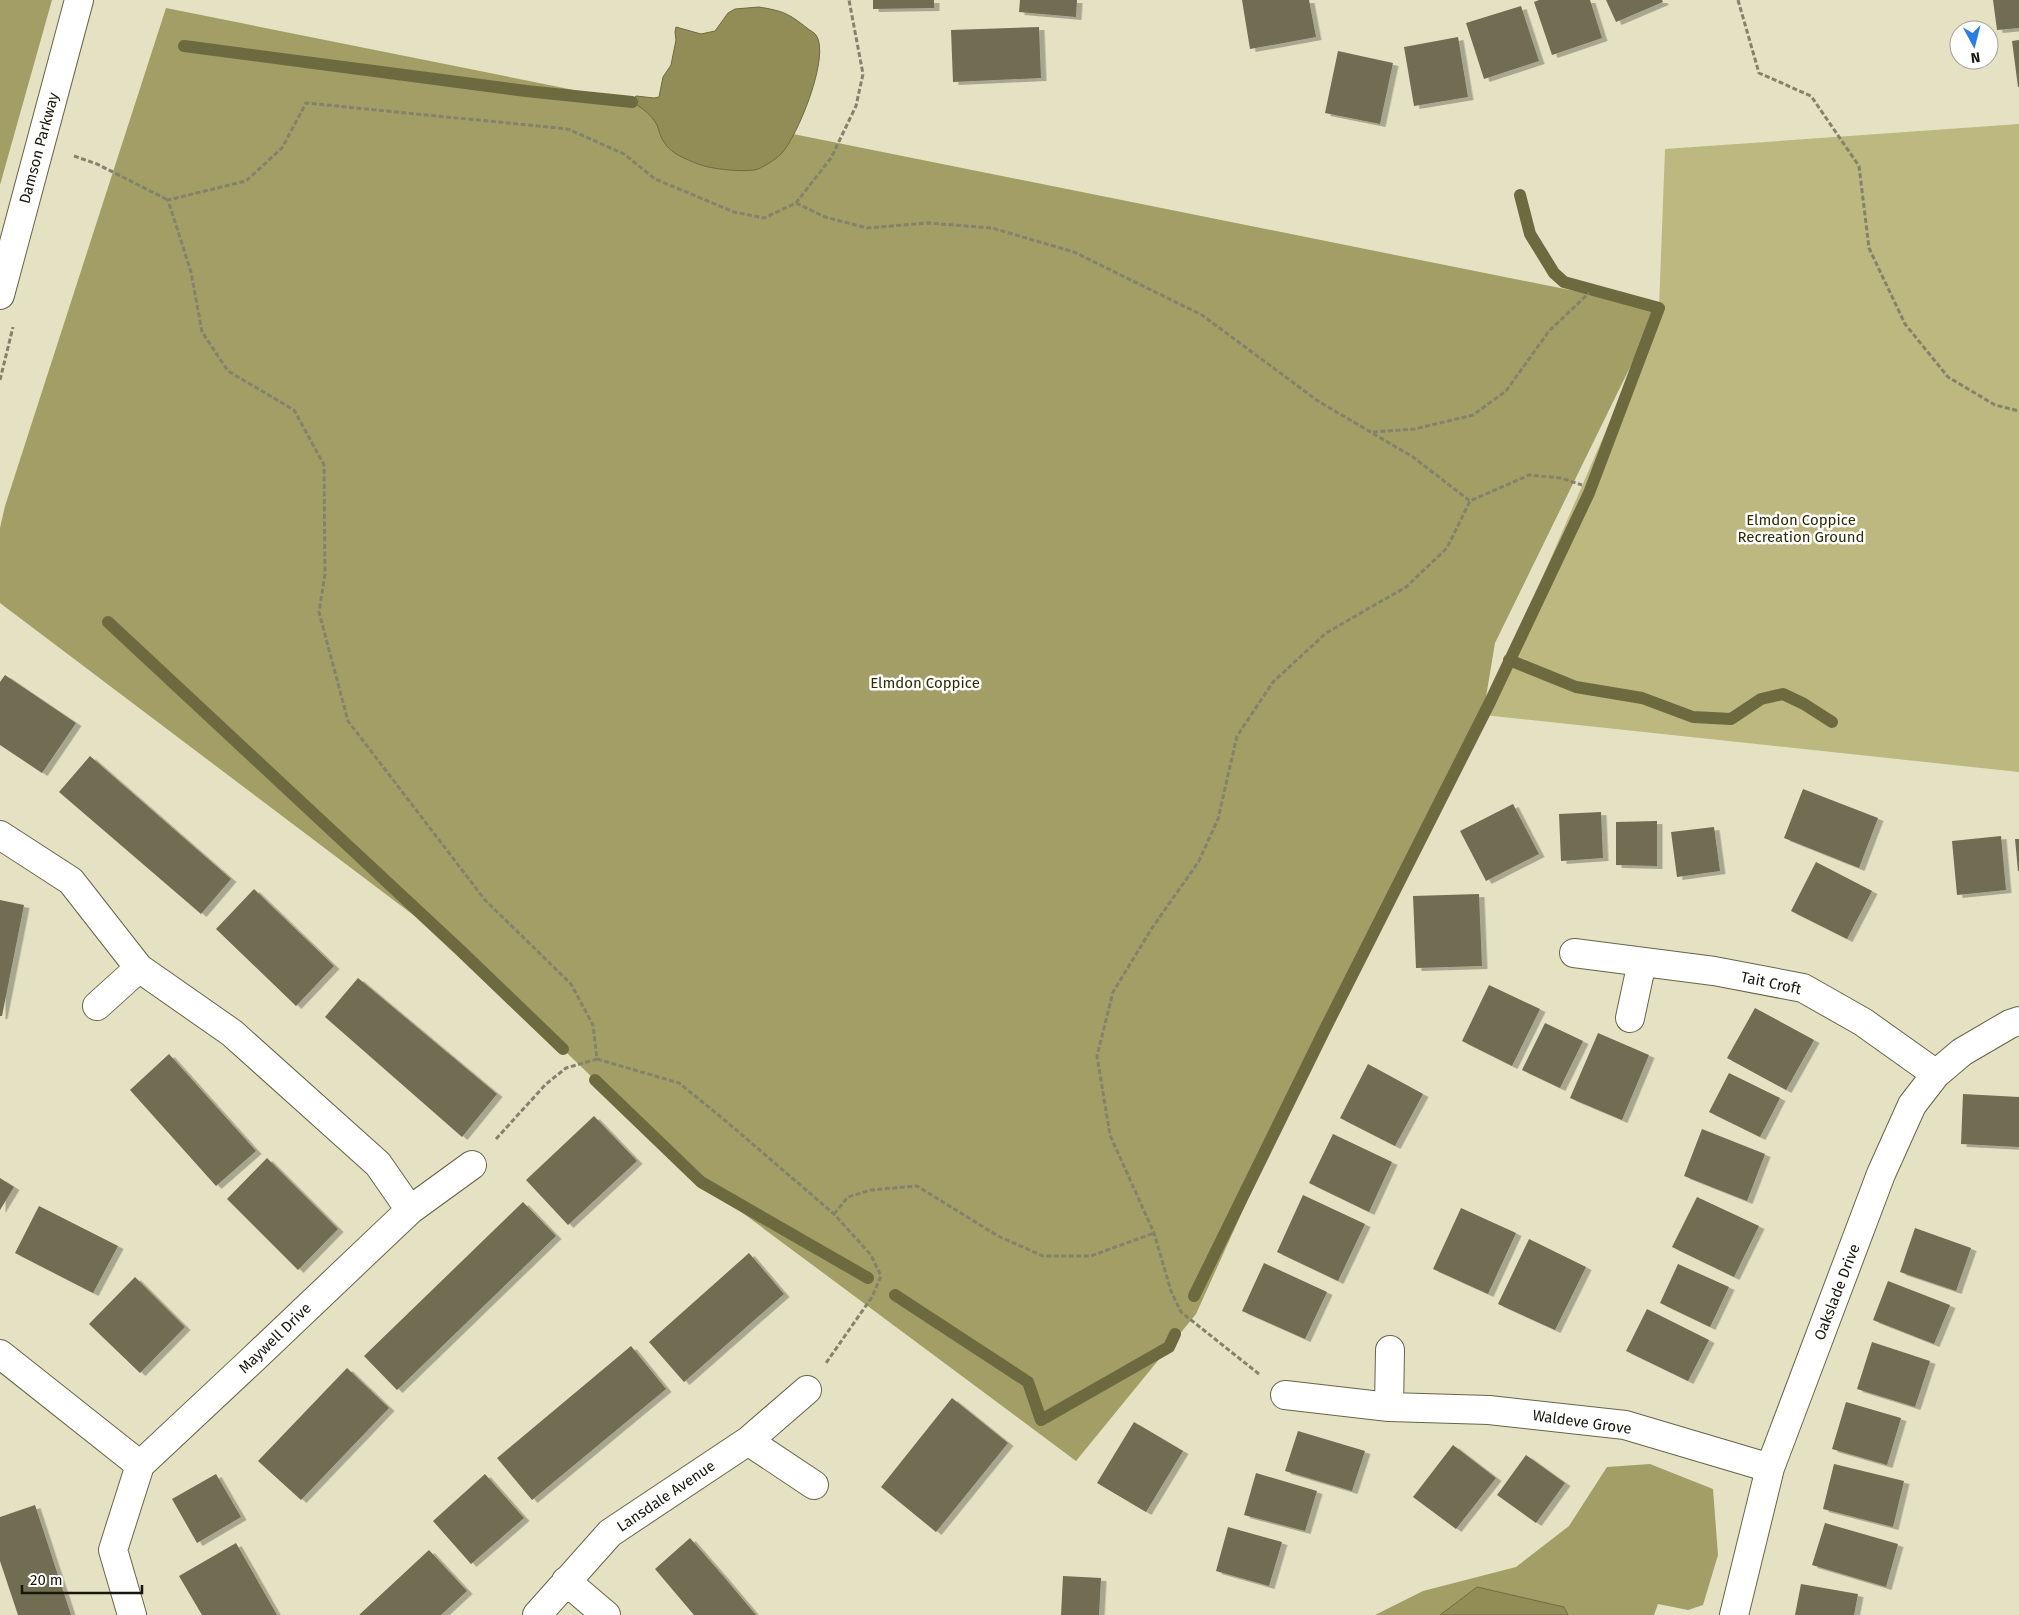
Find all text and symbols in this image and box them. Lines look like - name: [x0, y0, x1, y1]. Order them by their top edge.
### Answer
- north arrow: [1949, 20, 1999, 70]
- text: N: [1970, 48, 1981, 66]
- street label: Damson Parkway: [15, 90, 63, 206]
- park label: Elmdon Coppice Recreation Ground: [1738, 511, 1864, 546]
- park label: Elmdon Coppice: [870, 674, 980, 692]
- street label: Tait Croft: [1739, 968, 1804, 998]
- street label: Oakslade Drive: [1810, 1241, 1864, 1343]
- street label: Maywell Drive: [235, 1299, 315, 1377]
- street label: Waldeve Grove: [1531, 1406, 1633, 1438]
- street label: Lansdale Avenue: [613, 1457, 719, 1535]
- scale bar: [22, 1562, 142, 1594]
- text: 20 m: [30, 1571, 63, 1589]

